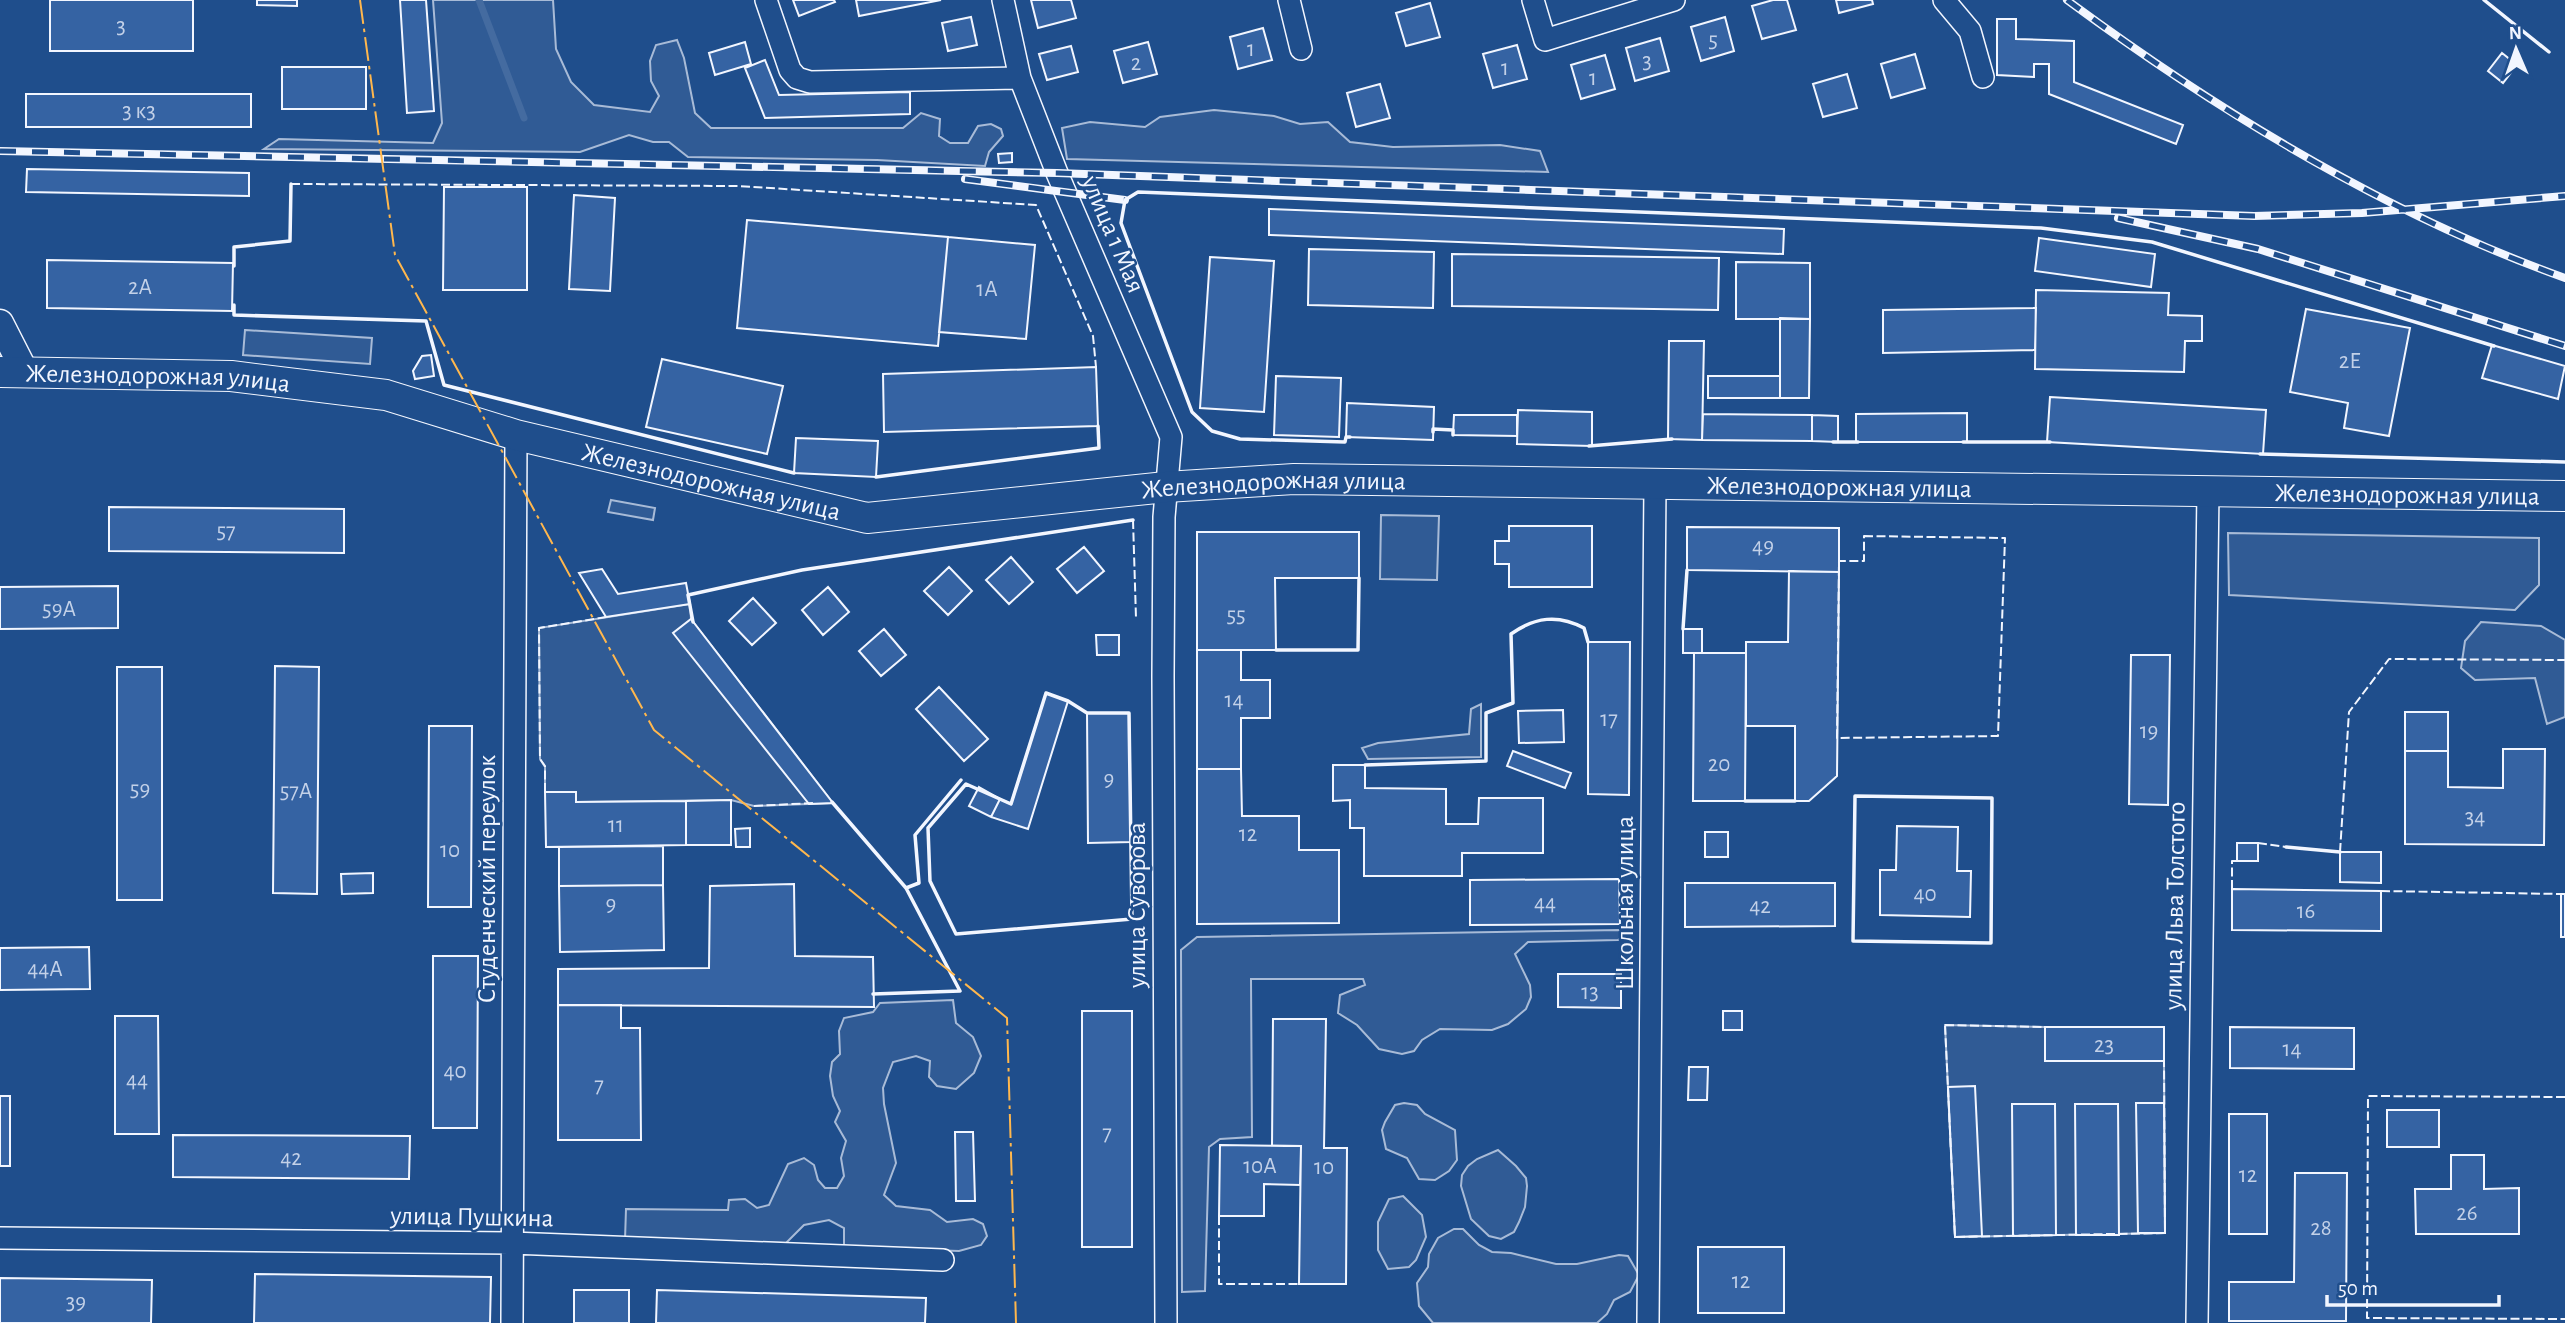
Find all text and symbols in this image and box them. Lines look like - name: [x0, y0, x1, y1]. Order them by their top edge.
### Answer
- north arrow: [2481, 14, 2551, 84]
- house number: 3: [116, 15, 126, 38]
- text: N: [2509, 24, 2522, 43]
- house number: 5: [1708, 29, 1718, 52]
- house number: 1: [1247, 38, 1255, 61]
- house number: 3: [1642, 50, 1652, 73]
- house number: 2: [1131, 52, 1141, 75]
- house number: 1: [1501, 57, 1509, 80]
- house number: 1: [1589, 67, 1597, 90]
- house number: 3 к3: [122, 100, 156, 123]
- street label: улица 1 Мая: [1076, 171, 1149, 297]
- house number: 2А: [128, 276, 152, 299]
- house number: 1А: [976, 278, 998, 301]
- house number: 2Е: [2339, 350, 2361, 373]
- street label: Железнодорожная улица: [25, 360, 292, 397]
- street label: Железнодорожная улица: [579, 439, 843, 525]
- street label: Железнодорожная улица: [1140, 467, 1406, 504]
- street label: Железнодорожная улица: [1707, 473, 1972, 502]
- street label: Железнодорожная улица: [2274, 480, 2540, 510]
- house number: 57: [216, 520, 236, 543]
- house number: 49: [1752, 535, 1774, 558]
- house number: 59А: [42, 598, 76, 621]
- house number: 55: [1226, 604, 1246, 627]
- house number: 14: [1225, 689, 1243, 712]
- house number: 17: [1600, 708, 1618, 731]
- house number: 19: [2140, 720, 2158, 743]
- house number: 20: [1708, 753, 1730, 776]
- street label: Студенческий переулок: [474, 755, 500, 1003]
- house number: 9: [1104, 768, 1114, 791]
- house number: 59: [130, 778, 150, 801]
- house number: 57А: [280, 780, 312, 803]
- street label: улица Льва Толстого: [2160, 802, 2190, 1011]
- house number: 34: [2465, 806, 2485, 829]
- house number: 11: [608, 814, 624, 837]
- street label: Школьная улица: [1612, 816, 1638, 990]
- street label: улица Суворова: [1124, 822, 1150, 989]
- house number: 12: [1239, 823, 1257, 846]
- house number: 10: [440, 839, 460, 862]
- house number: 40: [1913, 883, 1937, 906]
- house number: 44: [1534, 892, 1556, 915]
- house number: 9: [606, 893, 616, 916]
- house number: 42: [1749, 895, 1771, 918]
- house number: 16: [2297, 900, 2315, 923]
- house number: 44А: [27, 958, 63, 981]
- house number: 13: [1581, 981, 1599, 1004]
- house number: 23: [2094, 1034, 2114, 1057]
- house number: 14: [2283, 1038, 2301, 1061]
- house number: 40: [443, 1060, 467, 1083]
- house number: 44: [126, 1069, 148, 1092]
- house number: 7: [594, 1074, 604, 1097]
- house number: 7: [1102, 1122, 1112, 1145]
- house number: 42: [280, 1147, 302, 1170]
- house number: 10А: [1243, 1155, 1277, 1178]
- house number: 10: [1314, 1156, 1334, 1179]
- house number: 12: [2239, 1164, 2257, 1187]
- house number: 26: [2456, 1202, 2478, 1225]
- street label: улица Пушкина: [389, 1203, 554, 1231]
- house number: 28: [2310, 1217, 2332, 1240]
- scale bar: [2327, 1264, 2498, 1308]
- house number: 12: [1732, 1270, 1750, 1293]
- text: 50 m: [2338, 1278, 2378, 1299]
- house number: 39: [66, 1291, 86, 1314]

